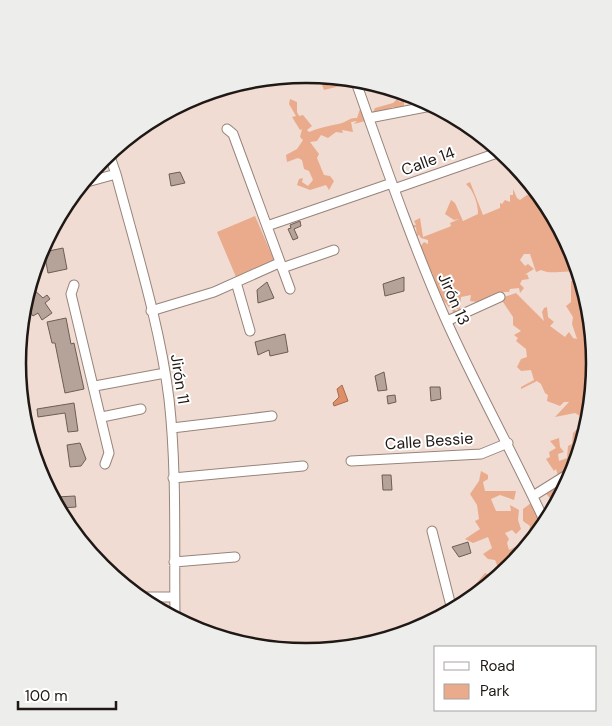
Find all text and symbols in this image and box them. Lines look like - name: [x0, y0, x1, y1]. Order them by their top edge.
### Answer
- street label: Calle 14: [398, 142, 458, 180]
- street label: Jirón 13: [433, 270, 475, 328]
- street label: Jirón 11: [166, 352, 194, 406]
- street label: Calle Bessie: [384, 427, 474, 455]
- legend: [434, 646, 597, 711]
- text: Road: [480, 656, 515, 676]
- scale bar: [18, 678, 115, 710]
- text: Park: [480, 681, 510, 701]
- text: 100 m: [25, 686, 68, 706]

